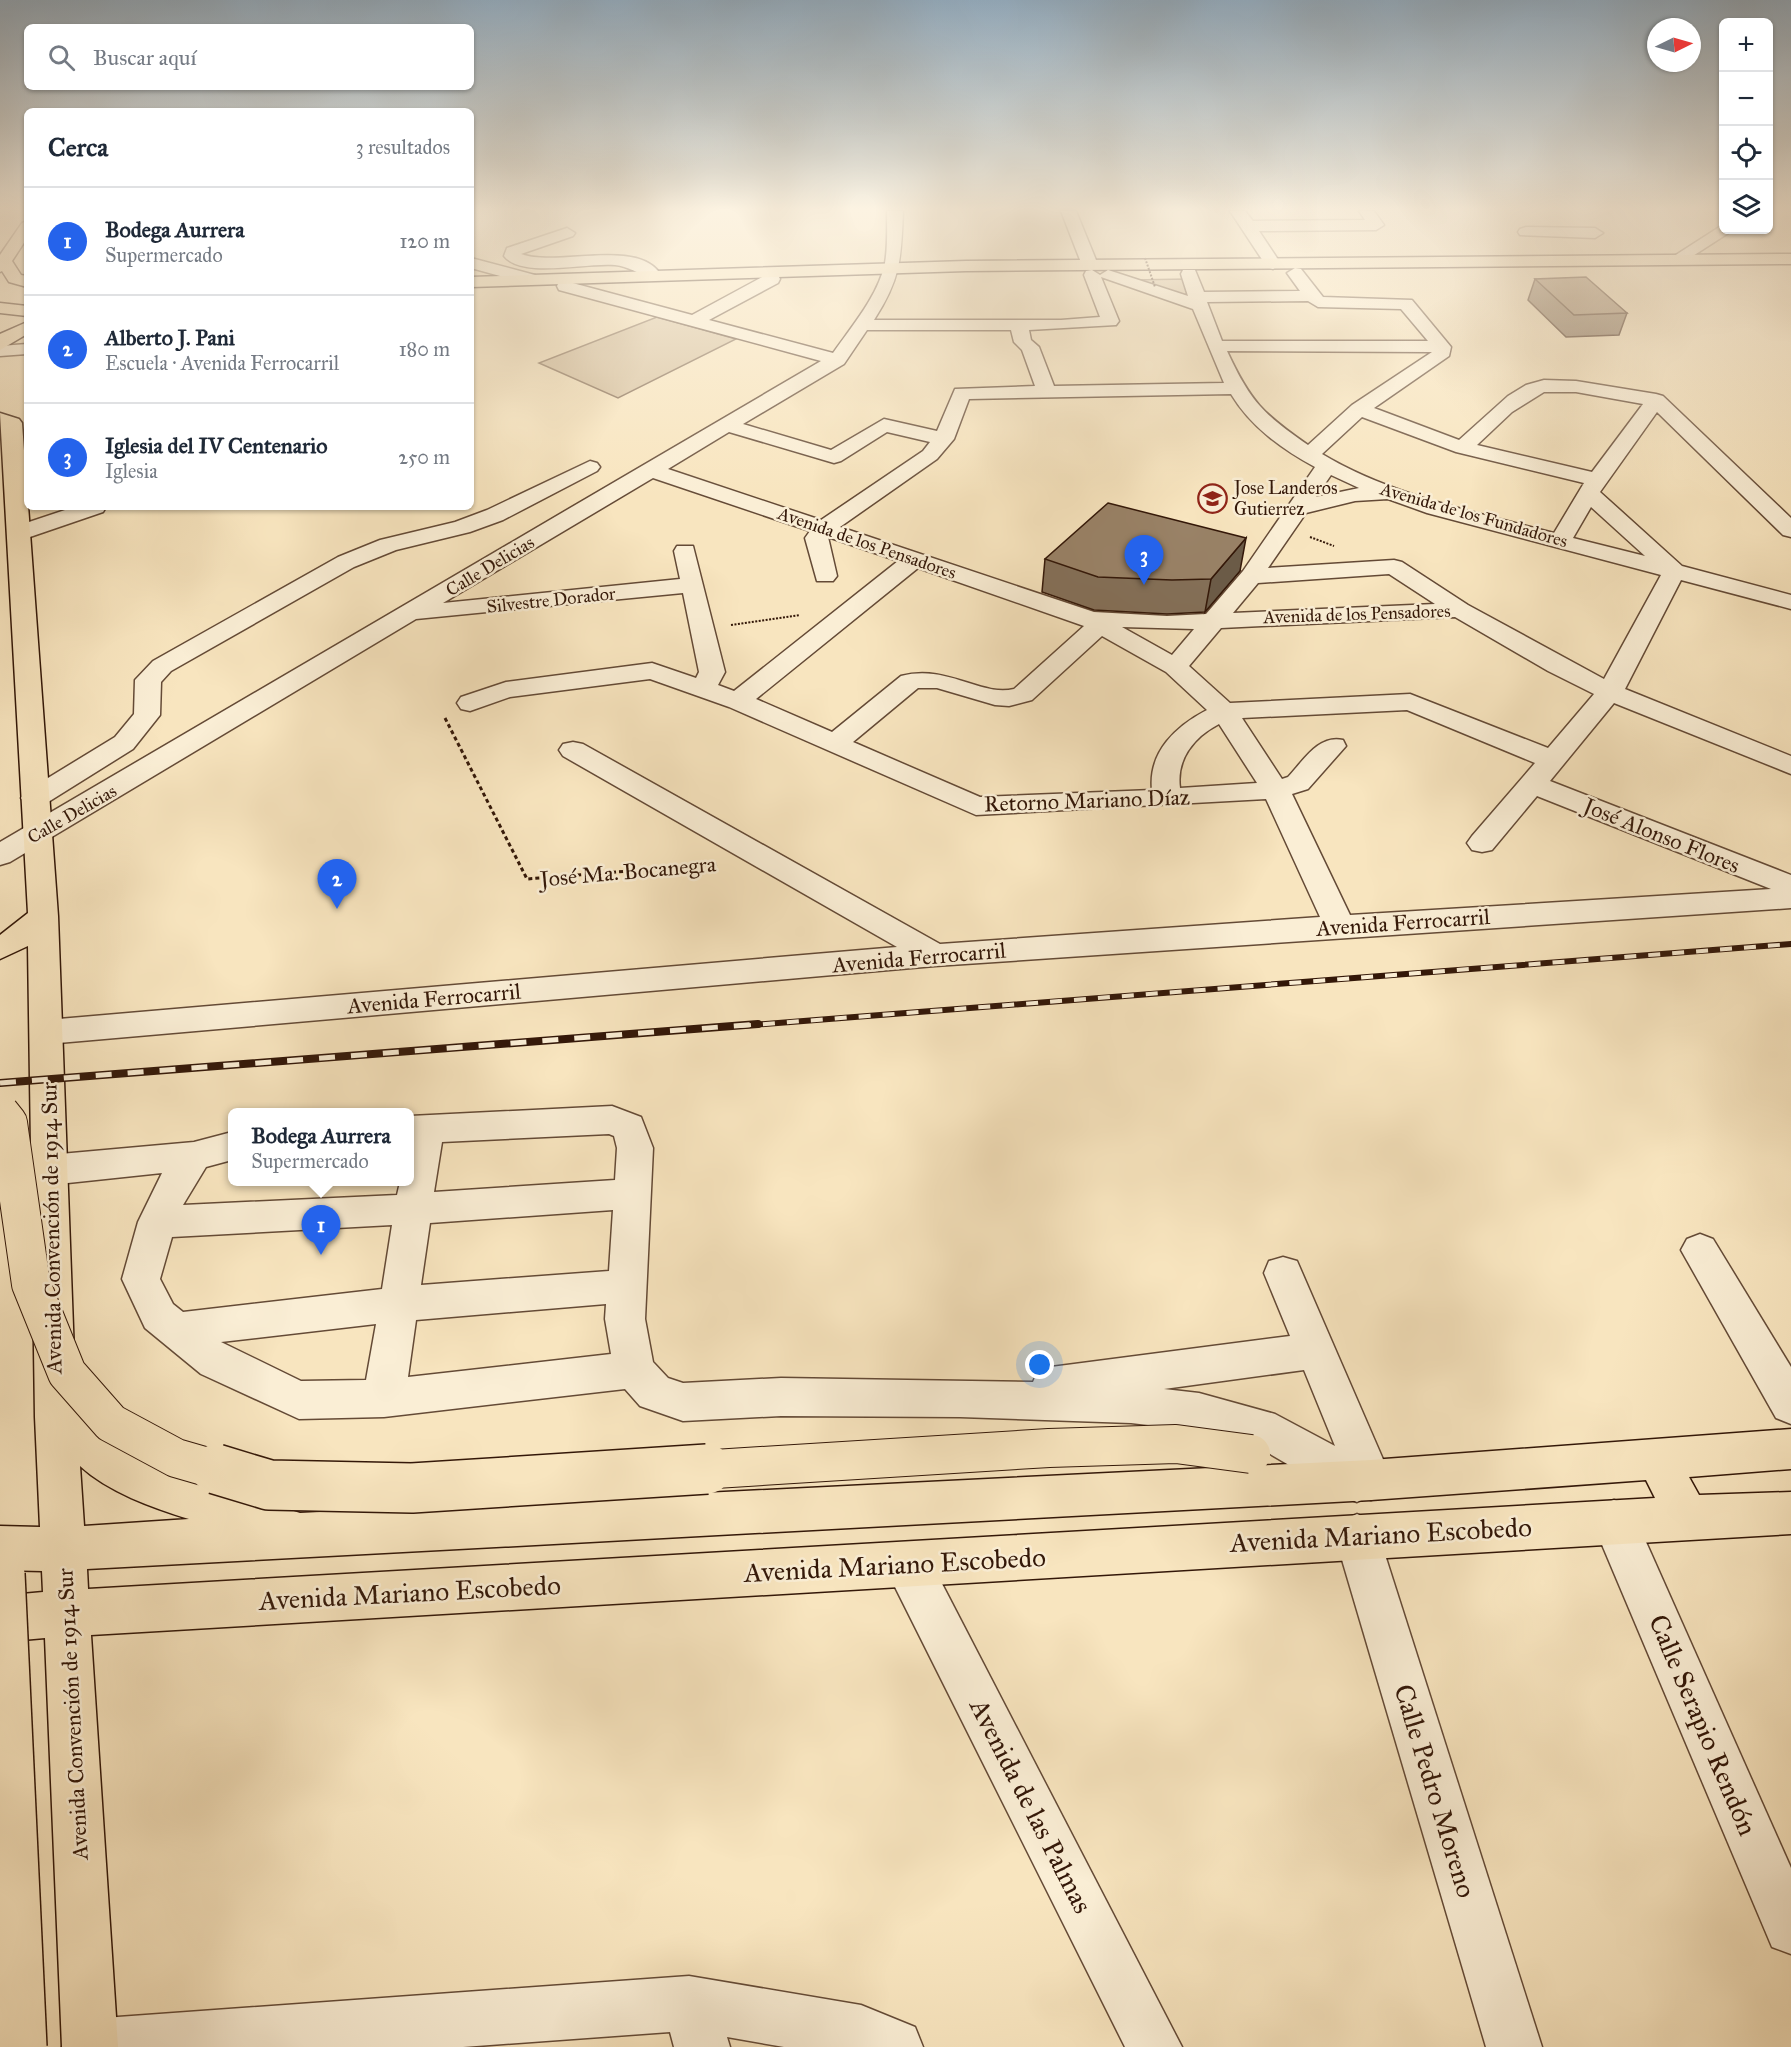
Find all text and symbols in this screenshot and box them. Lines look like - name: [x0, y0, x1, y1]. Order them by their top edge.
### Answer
- north arrow: [1647, 18, 1701, 72]
- map controls: [1719, 18, 1773, 234]
- button: +: [1719, 18, 1773, 72]
- search box: [24, 24, 474, 90]
- icon: search: [45, 41, 78, 74]
- text: Buscar aquí: [93, 44, 196, 71]
- button: −: [1719, 72, 1773, 126]
- button: locate: [1719, 126, 1773, 180]
- text: Cerca: [48, 131, 108, 163]
- text: 3 resultados: [356, 135, 450, 159]
- button: layers: [1719, 180, 1773, 234]
- text: Bodega Aurrera: [105, 216, 245, 243]
- text: 1: [64, 229, 71, 253]
- text: 120 m: [399, 229, 450, 253]
- text: Supermercado: [105, 243, 223, 267]
- text: Alberto J. Pani: [105, 324, 235, 351]
- text: 2: [63, 337, 72, 361]
- text: 180 m: [399, 337, 450, 361]
- text: Escuela · Avenida Ferrocarril: [105, 351, 339, 375]
- text: Iglesia del IV Centenario: [105, 432, 328, 459]
- text: 3: [64, 445, 72, 469]
- text: 250 m: [398, 445, 450, 469]
- text: Iglesia: [105, 459, 158, 483]
- place label: Jose Landeros Gutierrez: [1232, 477, 1338, 520]
- street label: Avenida de los Fundadores: [1377, 477, 1570, 552]
- school or university icon: Jose Landeros Gutierrez: [1197, 482, 1229, 514]
- street label: Avenida de los Pensadores: [774, 502, 959, 584]
- street label: Calle Delicias: [442, 531, 538, 601]
- pin: 3: [1124, 536, 1164, 585]
- street label: Silvestre Dorador: [485, 582, 617, 618]
- street label: Avenida de los Pensadores: [1262, 600, 1451, 628]
- street label: Calle Delicias: [24, 780, 120, 848]
- street label: Retorno Mariano Díaz: [984, 783, 1190, 818]
- street label: José Alonso Flores: [1578, 791, 1744, 879]
- street label: José Ma. Bocanegra: [537, 850, 718, 893]
- pin: 2: [318, 860, 356, 909]
- street label: Avenida Ferrocarril: [1314, 903, 1491, 942]
- street label: Avenida Ferrocarril: [830, 936, 1007, 979]
- street label: Avenida Ferrocarril: [345, 977, 522, 1020]
- street label: Avenida Convención de 1914 Sur: [35, 1081, 68, 1375]
- popup: [228, 1108, 414, 1186]
- text: Bodega Aurrera: [251, 1122, 391, 1149]
- text: Supermercado: [251, 1149, 369, 1173]
- pin: 1: [302, 1206, 340, 1255]
- your location: [1025, 1350, 1054, 1379]
- street label: Avenida Mariano Escobedo: [1228, 1510, 1533, 1559]
- street label: Avenida Mariano Escobedo: [742, 1540, 1047, 1589]
- street label: Avenida Convención de 1914 Sur: [51, 1567, 94, 1862]
- street label: Avenida Mariano Escobedo: [257, 1568, 562, 1617]
- street label: Calle Serapio Rendón: [1642, 1609, 1765, 1840]
- street label: Calle Pedro Moreno: [1387, 1680, 1484, 1902]
- street label: Avenida de las Palmas: [963, 1692, 1100, 1919]

